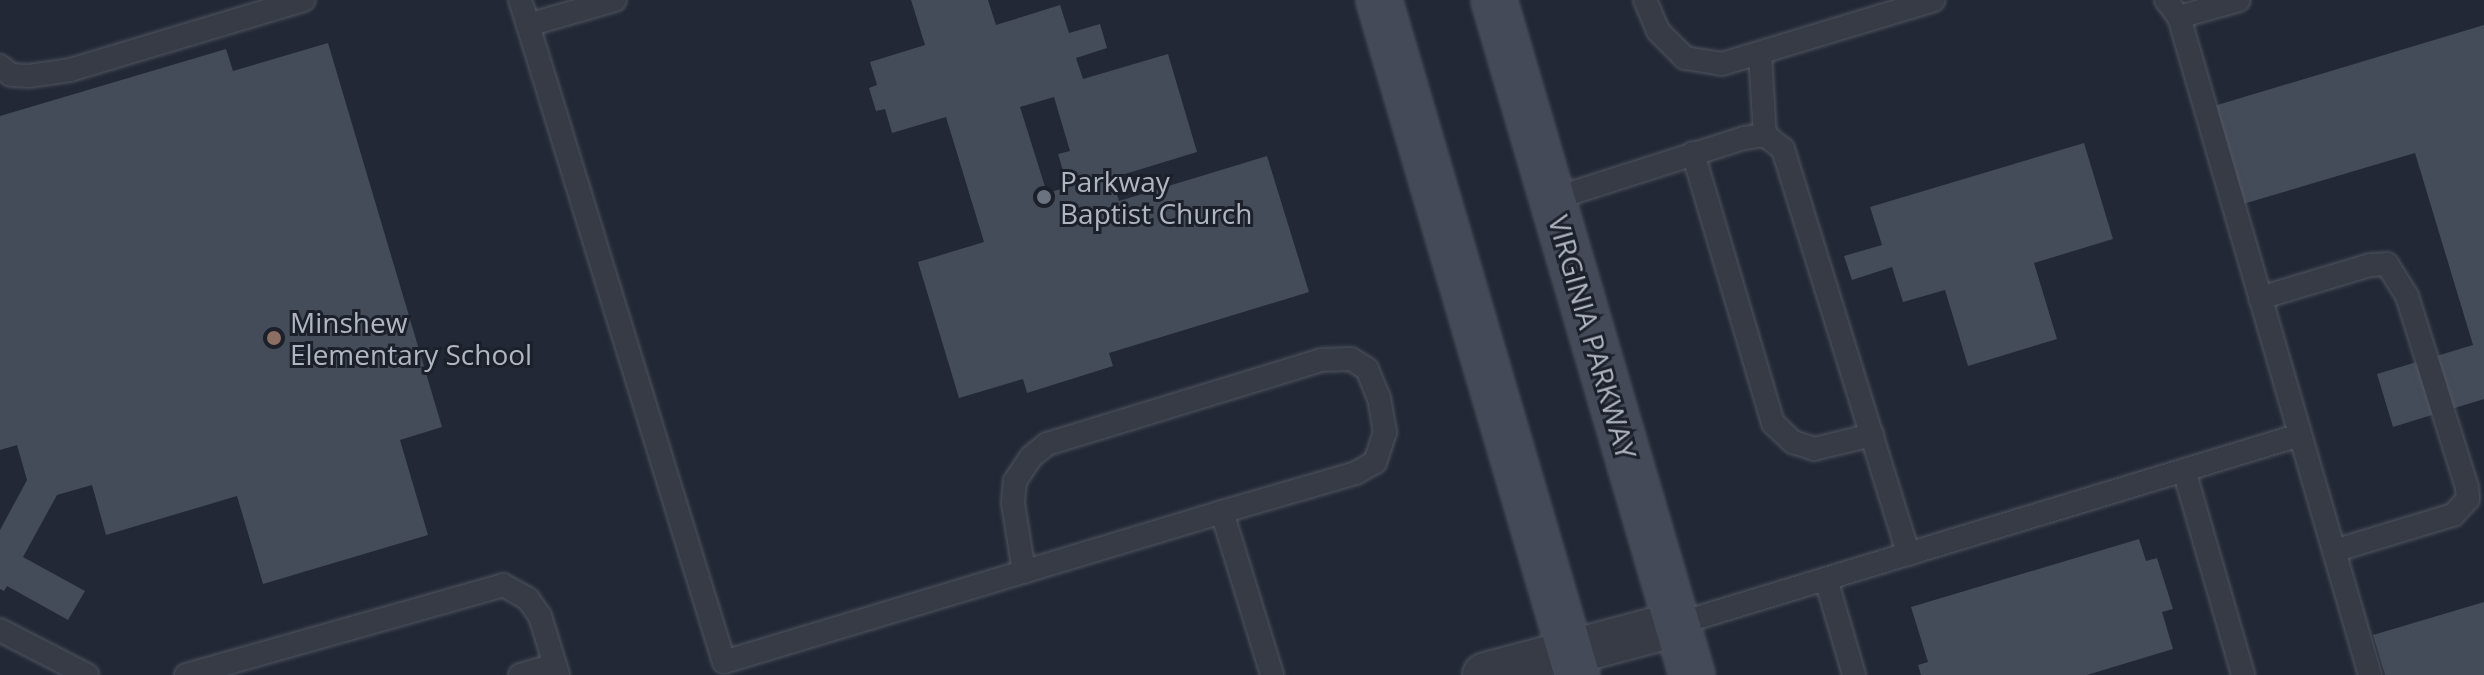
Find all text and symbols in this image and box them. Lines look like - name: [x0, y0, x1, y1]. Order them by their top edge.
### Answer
- place label: Parkway Baptist Church: [1060, 164, 1252, 230]
- marker: Parkway Baptist Church: [1035, 188, 1053, 206]
- street label: VIRGINIA PARKWAY: [1542, 211, 1644, 463]
- place label: Minshew Elementary School: [290, 305, 532, 371]
- marker: Minshew Elementary School: [265, 329, 283, 347]

